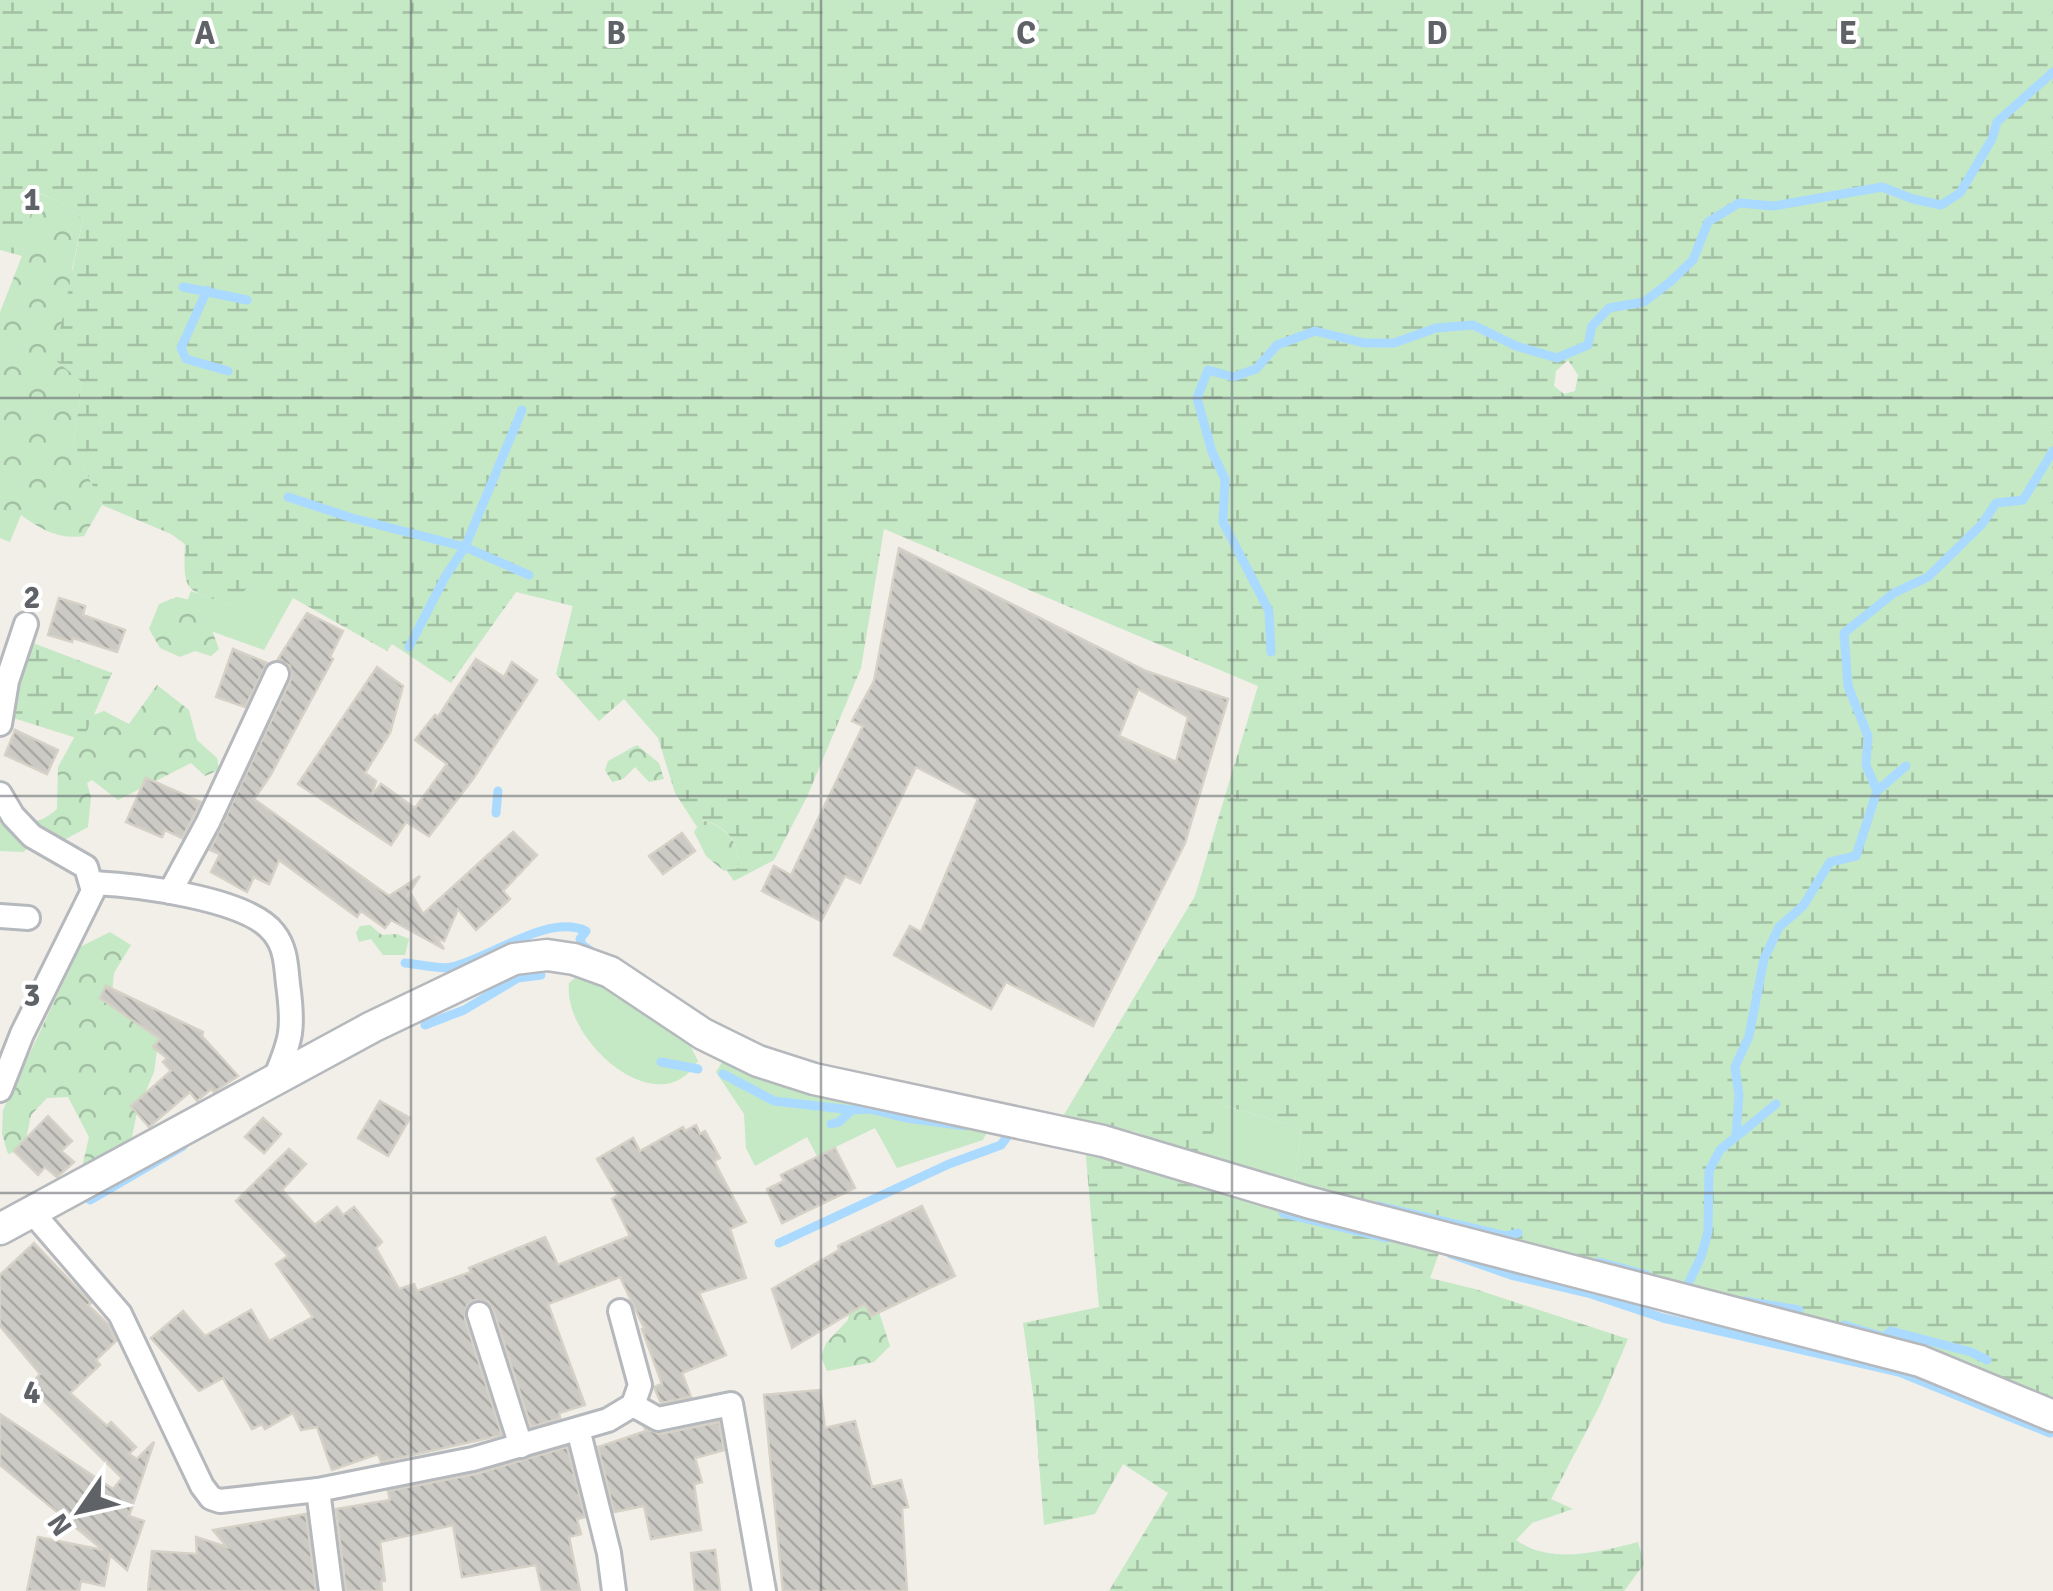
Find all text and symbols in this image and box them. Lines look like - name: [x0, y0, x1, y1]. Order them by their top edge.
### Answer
- text: A: [195, 14, 216, 53]
- text: B: [606, 14, 626, 53]
- text: C: [1016, 14, 1036, 53]
- text: D: [1426, 14, 1448, 53]
- text: E: [1839, 14, 1857, 53]
- text: 1: [23, 180, 41, 219]
- text: 2: [23, 578, 41, 617]
- text: 3: [23, 976, 41, 1015]
- text: 4: [23, 1373, 41, 1412]
- north arrow: [30, 1461, 130, 1561]
- text: N: [41, 1507, 80, 1542]

